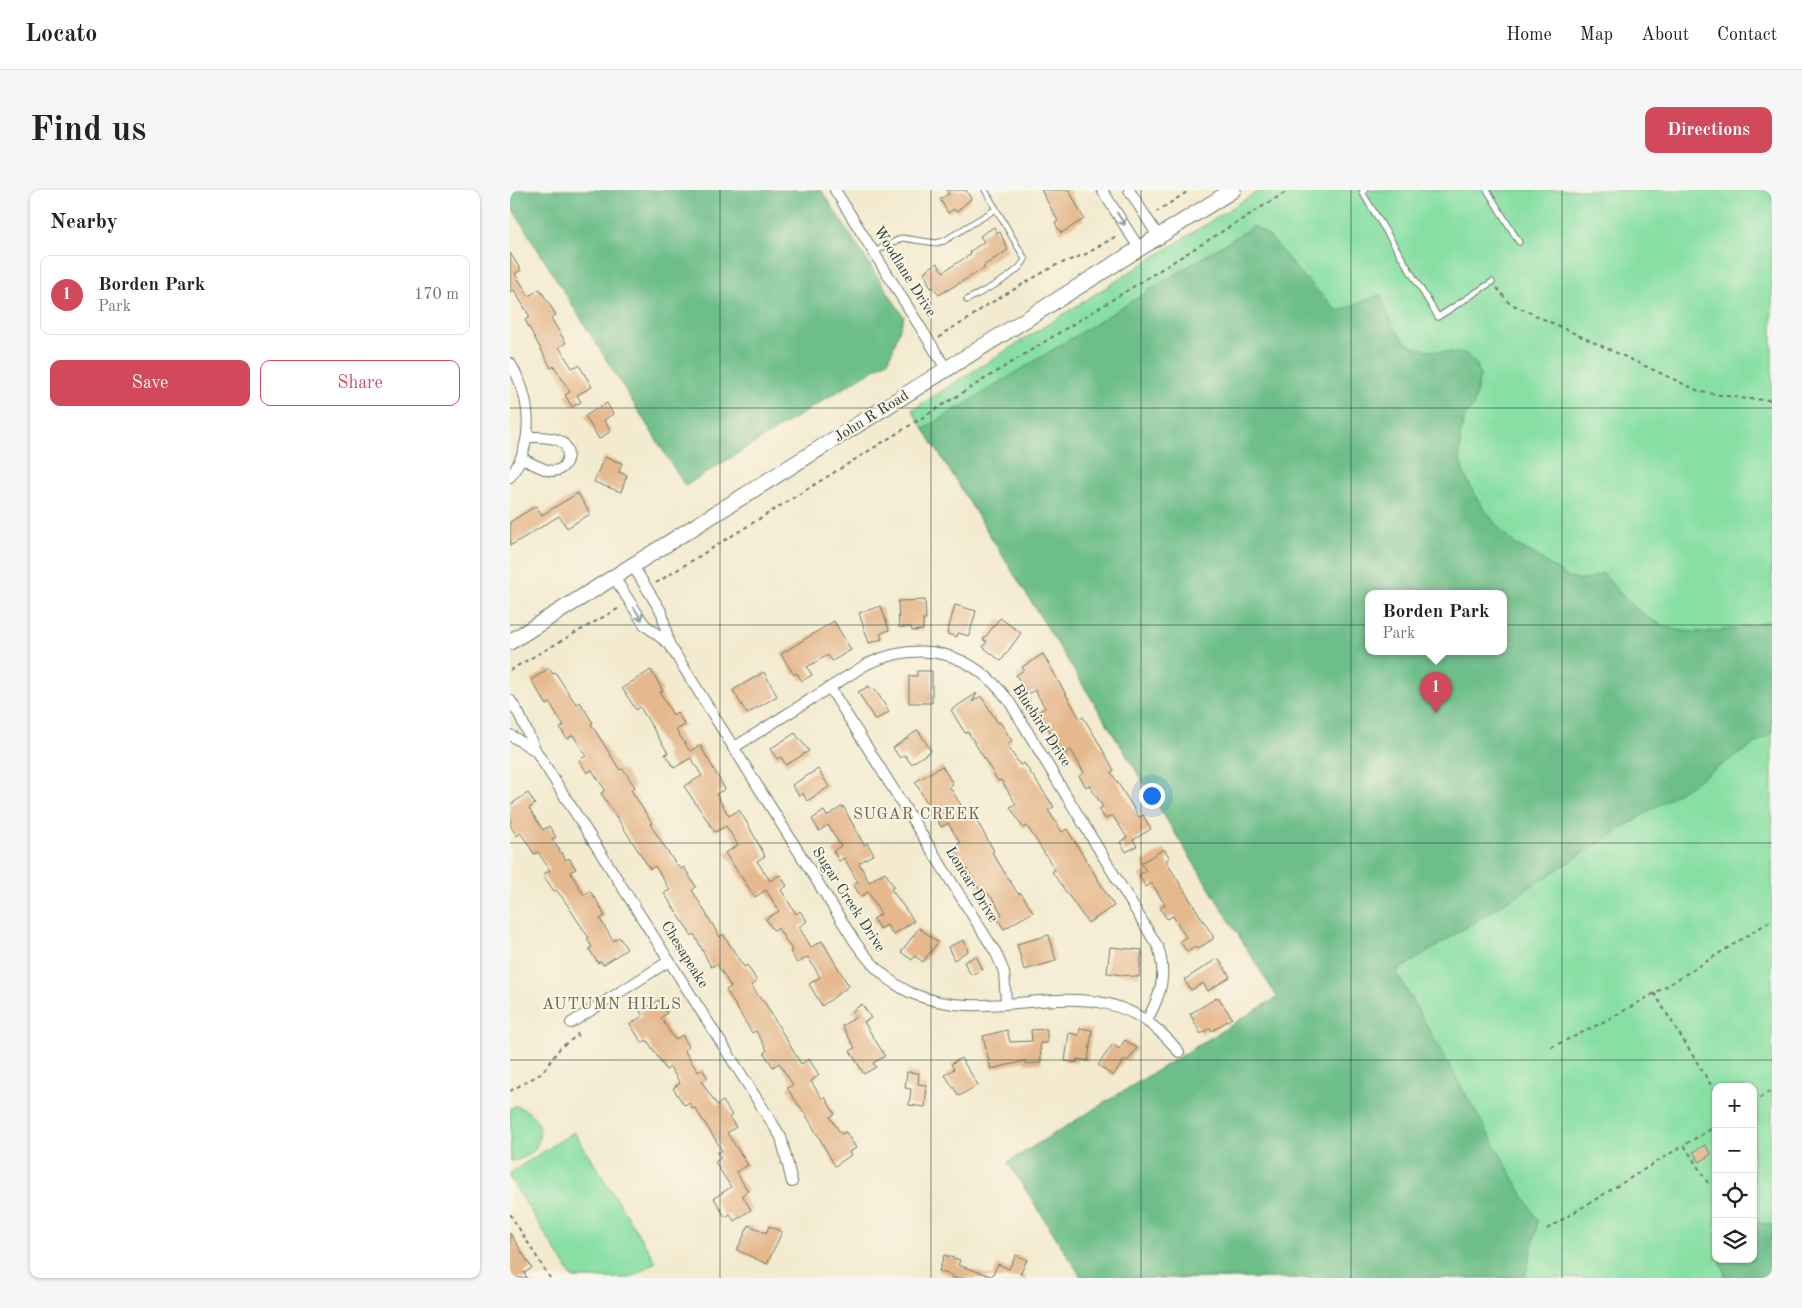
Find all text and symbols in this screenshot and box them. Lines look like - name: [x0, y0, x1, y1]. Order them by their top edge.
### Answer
- text: Locato: [25, 23, 97, 47]
- text: Home: [1506, 26, 1552, 44]
- text: Map: [1580, 26, 1613, 44]
- text: About: [1641, 26, 1689, 44]
- text: Contact: [1717, 26, 1777, 44]
- button: Directions: [1645, 107, 1772, 153]
- text: Find us: [30, 113, 146, 148]
- text: Nearby: [50, 212, 118, 233]
- one-way arrow: [1116, 212, 1126, 226]
- street label: Woodlane Drive: [870, 224, 938, 320]
- text: Borden Park: [98, 276, 205, 295]
- text: 1: [62, 287, 72, 303]
- text: 170 m: [414, 287, 459, 303]
- text: Park: [98, 299, 131, 315]
- button: Save: [50, 360, 250, 406]
- button: Share: [260, 360, 460, 406]
- street label: John R Road: [832, 388, 912, 446]
- popup: [1365, 590, 1507, 655]
- text: Borden Park: [1382, 603, 1490, 622]
- one-way arrow: [633, 607, 643, 621]
- text: Park: [1382, 626, 1415, 642]
- pin: 1: [1420, 672, 1452, 713]
- street label: Bluebird Drive: [1009, 682, 1073, 770]
- your location: [1139, 783, 1165, 809]
- district label: SUGAR CREEK: [853, 807, 981, 823]
- street label: Sugar Creek Drive: [809, 845, 887, 955]
- street label: Loncar Drive: [942, 845, 1000, 925]
- street label: Chesapeake: [658, 919, 710, 991]
- district label: AUTUMN HILLS: [542, 997, 682, 1013]
- map controls: [1712, 1083, 1757, 1263]
- button: +: [1712, 1083, 1757, 1128]
- button: −: [1712, 1128, 1757, 1173]
- button: locate: [1712, 1173, 1757, 1218]
- button: layers: [1712, 1218, 1757, 1263]

